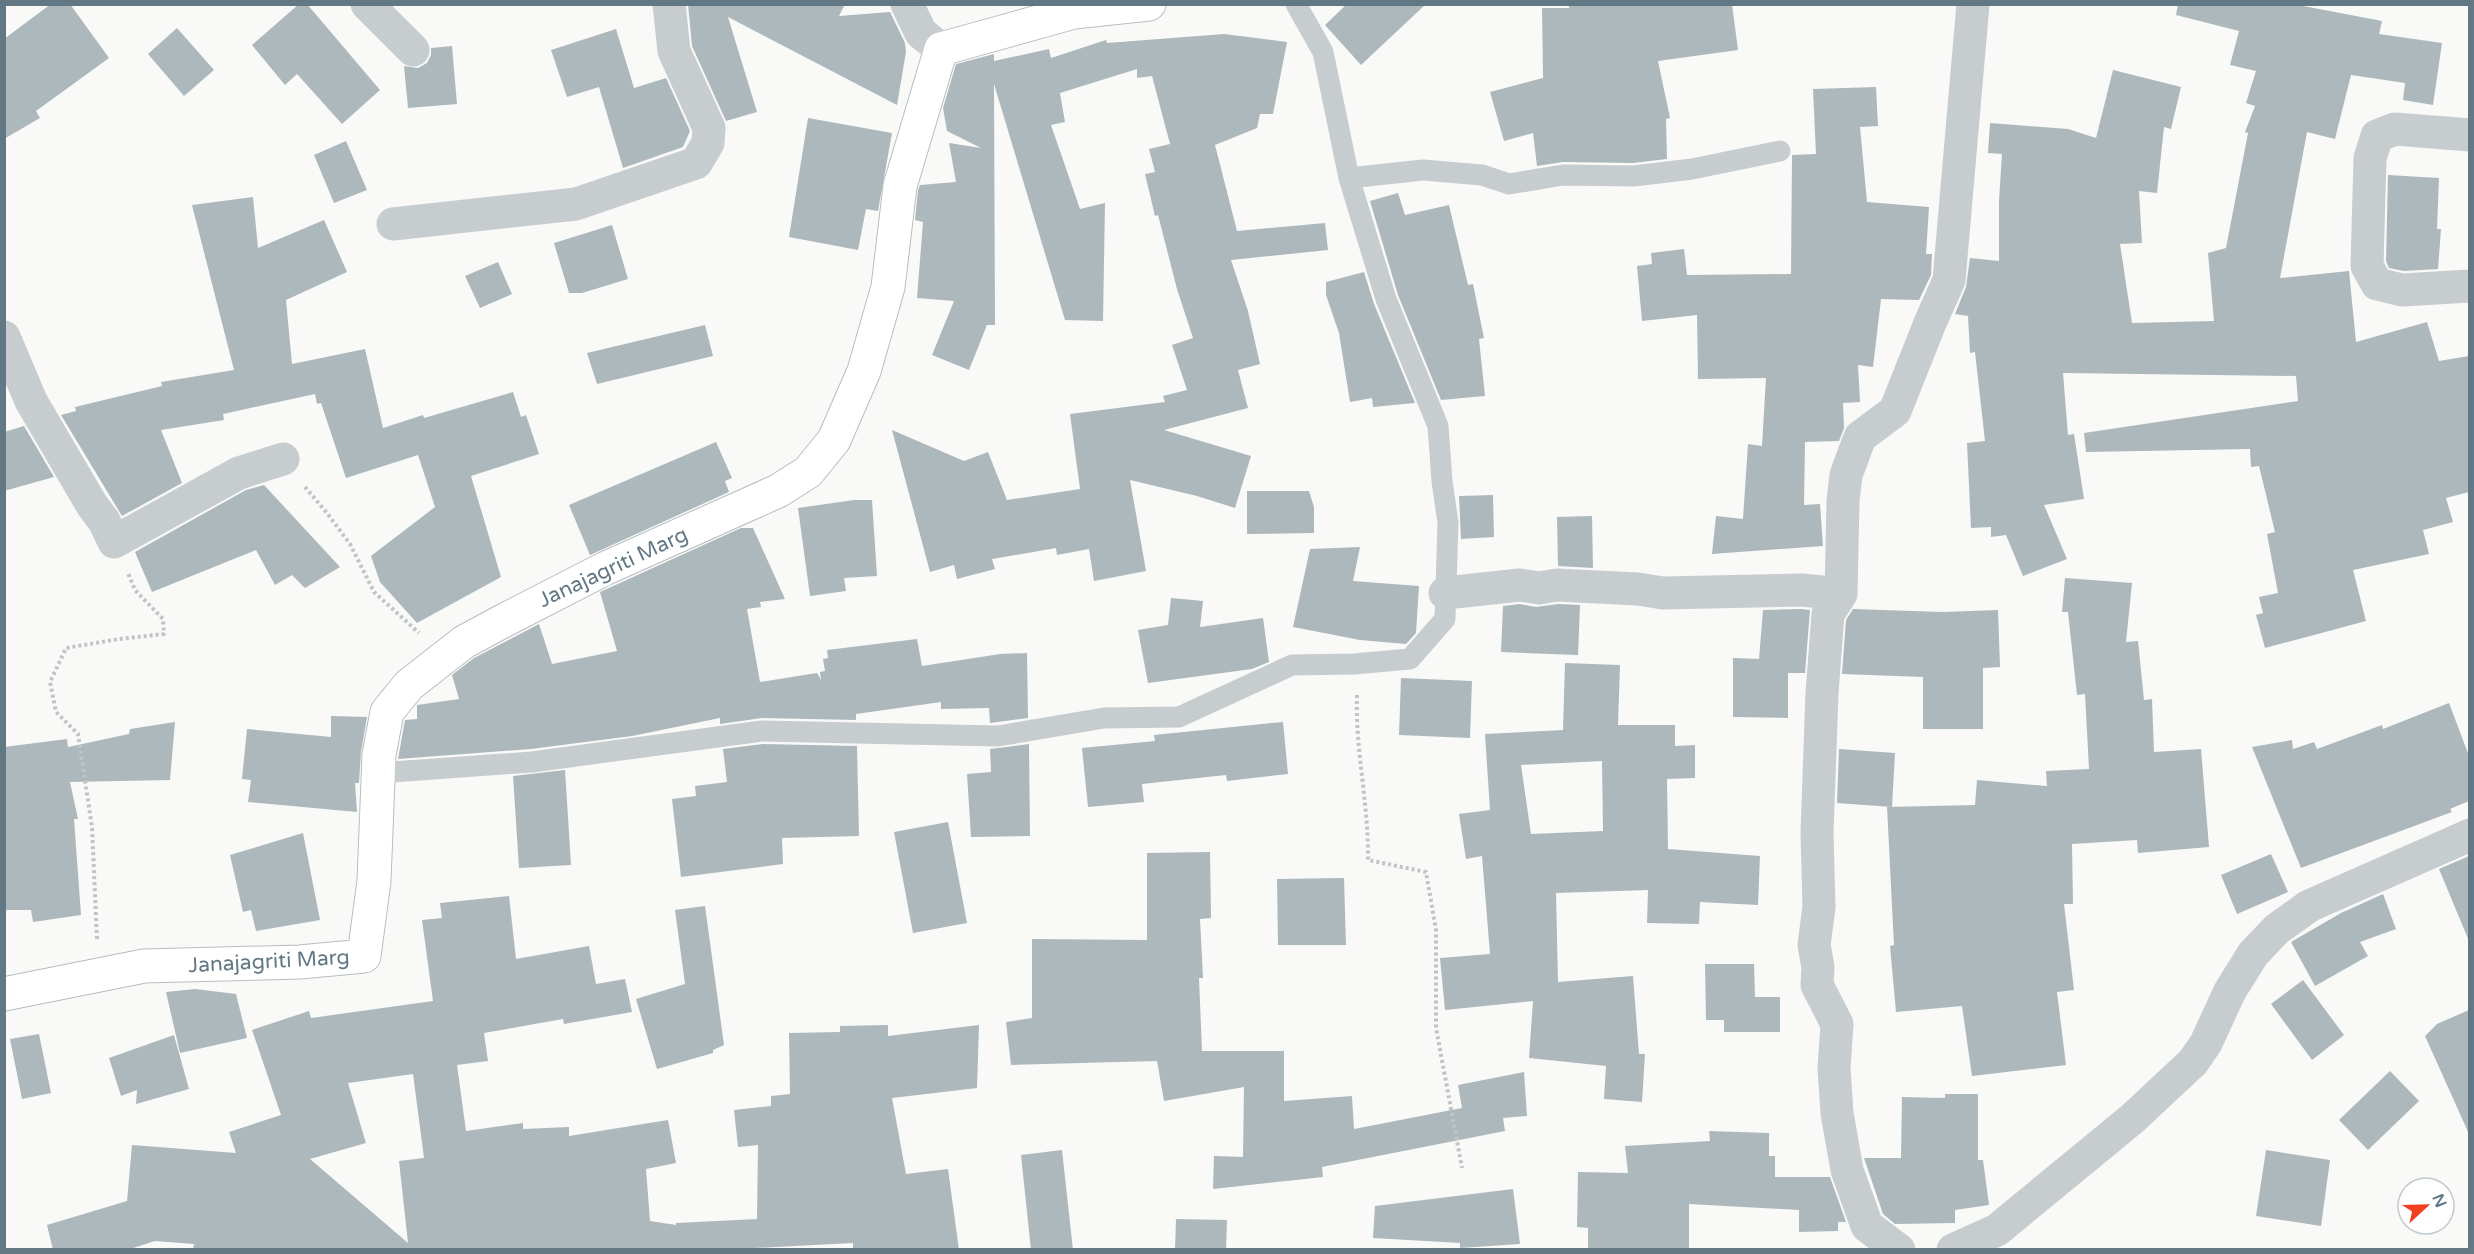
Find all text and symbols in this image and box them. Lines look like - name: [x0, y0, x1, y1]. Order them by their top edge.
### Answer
- street label: Janajagriti Marg: [535, 522, 692, 613]
- street label: Janajagriti Marg: [188, 945, 350, 978]
- north arrow: [2396, 1176, 2456, 1236]
- text: N: [2427, 1191, 2451, 1210]

